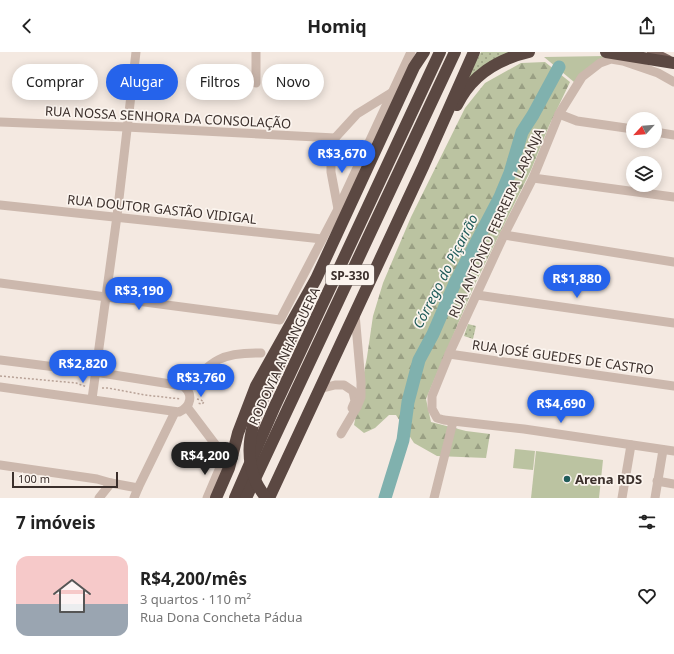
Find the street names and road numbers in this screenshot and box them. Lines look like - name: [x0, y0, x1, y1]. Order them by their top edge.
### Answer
- street label: RUA NOSSA SENHORA DA CONSOLAÇÃO: [44, 102, 292, 132]
- street label: RUA ANTÔNIO FERREIRA LARANJA: [444, 125, 548, 321]
- street label: RUA DOUTOR GASTÃO VIDIGAL: [66, 190, 258, 228]
- road number: SP-330: [326, 265, 374, 285]
- street label: RODOVIA ANHANGUERA: [244, 283, 324, 428]
- street label: RUA JOSÉ GUEDES DE CASTRO: [471, 335, 655, 379]

